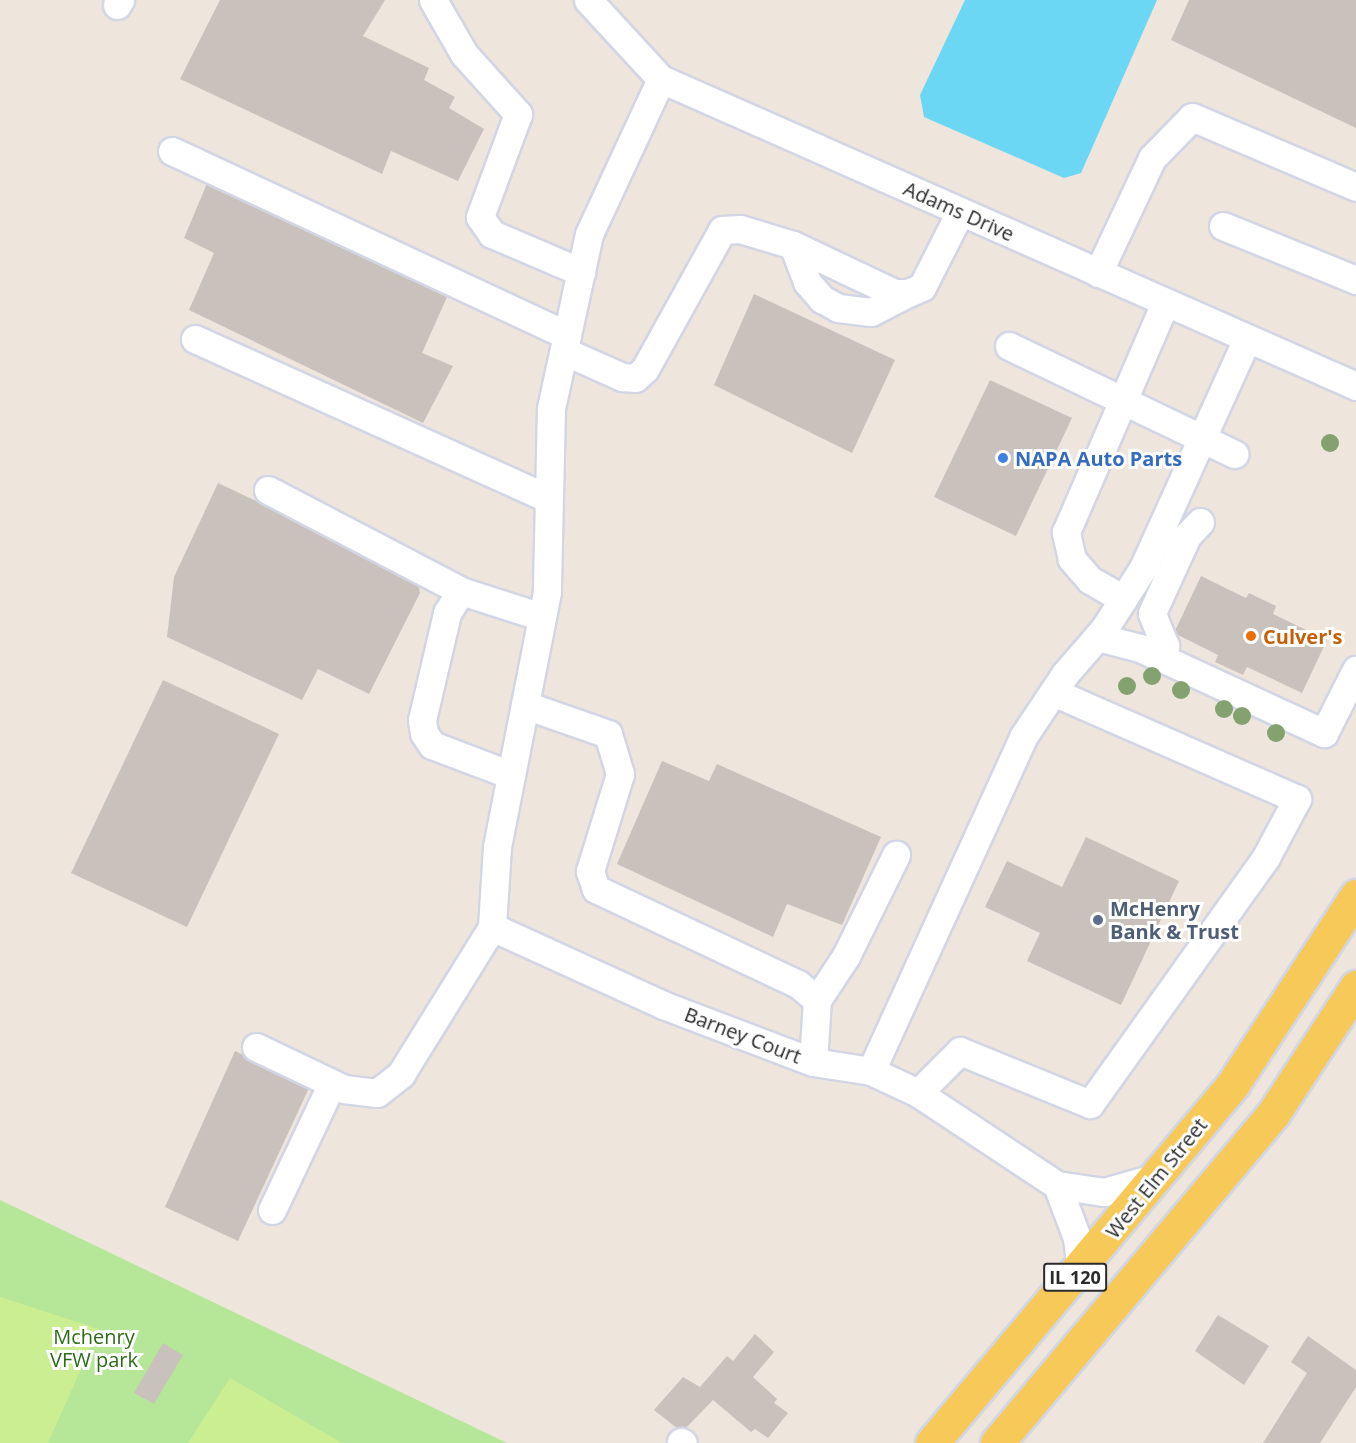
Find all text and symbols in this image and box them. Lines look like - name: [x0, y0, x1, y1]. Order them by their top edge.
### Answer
- street label: Adams Drive: [900, 176, 1018, 246]
- place label: NAPA Auto Parts: [1015, 446, 1182, 470]
- marker: NAPA Auto Parts: [996, 451, 1010, 465]
- place label: Culver's: [1263, 624, 1343, 648]
- marker: Culver's: [1244, 629, 1258, 643]
- place label: McHenry Bank & Trust: [1110, 897, 1239, 944]
- marker: McHenry Bank & Trust: [1091, 913, 1105, 927]
- street label: Barney Court: [681, 1002, 805, 1068]
- street label: West Elm Street: [1100, 1113, 1212, 1243]
- road number: IL 120: [1042, 1262, 1108, 1292]
- park label: Mchenry VFW park: [50, 1325, 138, 1372]

